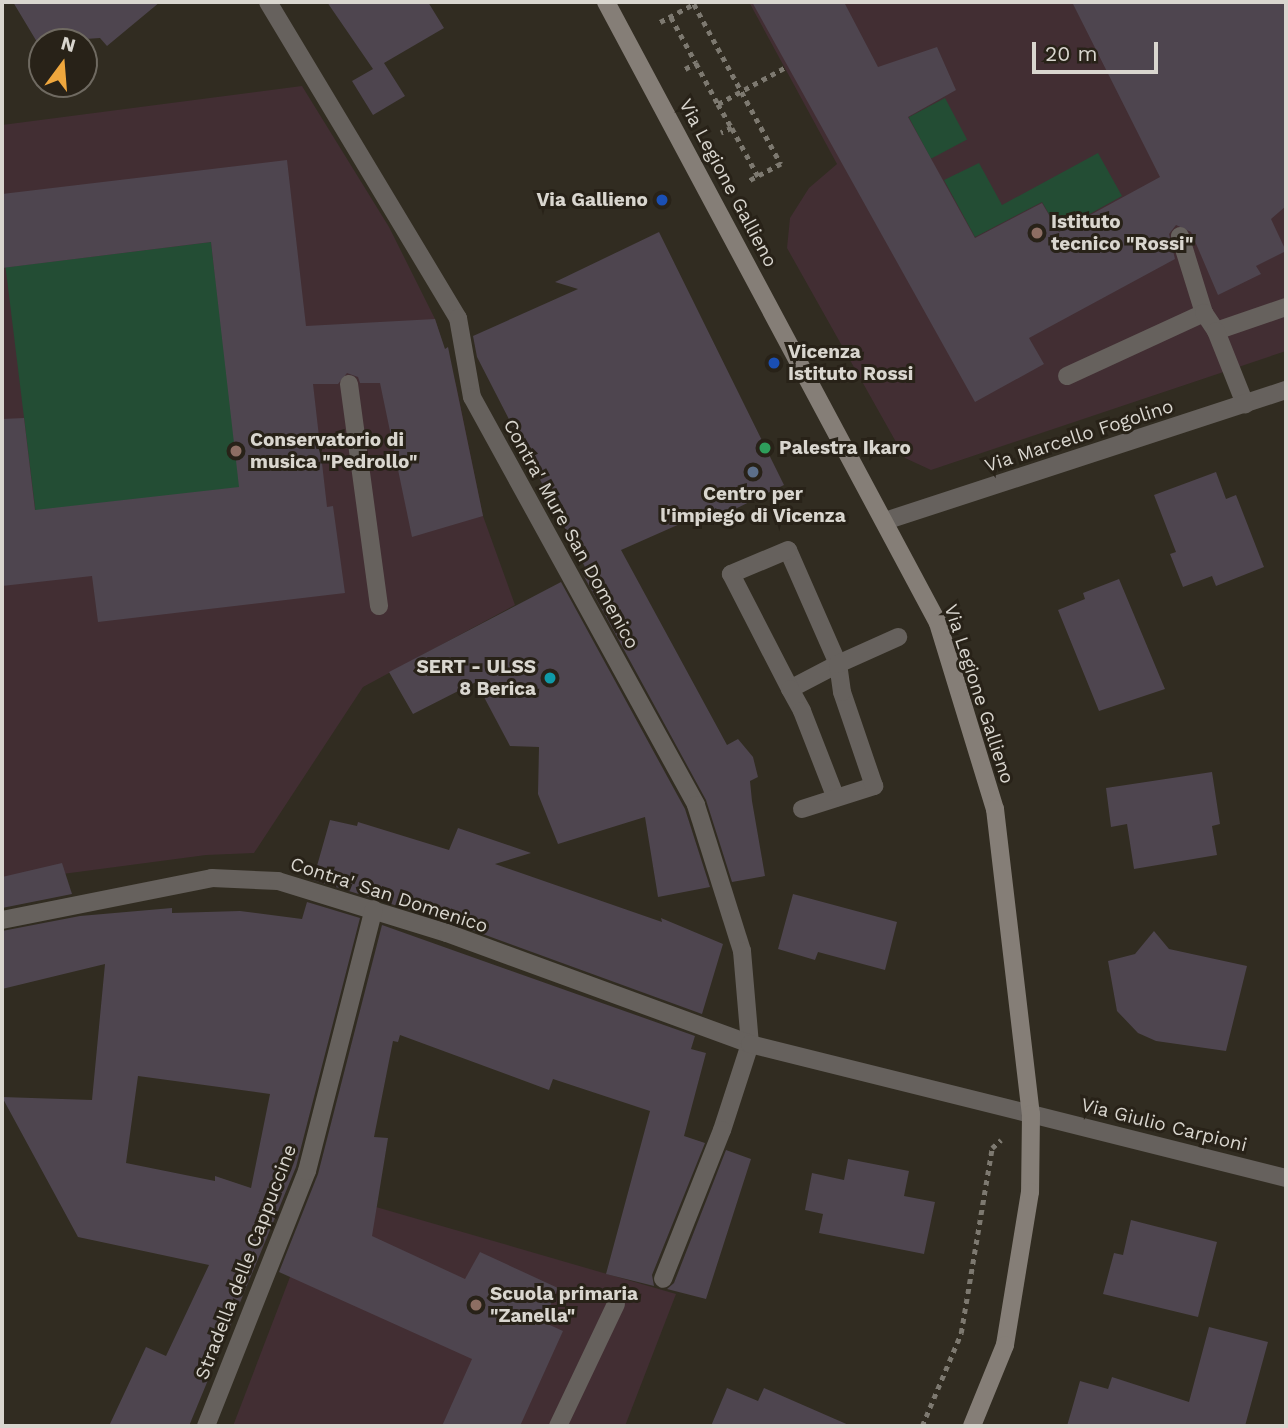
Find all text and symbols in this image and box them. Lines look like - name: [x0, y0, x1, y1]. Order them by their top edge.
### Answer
- north arrow: [28, 28, 98, 98]
- scale bar: [1036, 28, 1162, 72]
- text: N: [58, 31, 78, 57]
- text: 20 m: [1045, 41, 1097, 66]
- street label: Via Legione Gallieno: [674, 95, 782, 271]
- place label: Via Gallieno: [536, 189, 648, 211]
- marker: Via Gallieno: [654, 192, 670, 208]
- place label: Istituto tecnico "Rossi": [1051, 211, 1193, 255]
- marker: Istituto tecnico "Rossi": [1029, 225, 1045, 241]
- place label: Vicenza Istituto Rossi: [788, 341, 913, 385]
- marker: Vicenza Istituto Rossi: [766, 355, 782, 371]
- street label: Via Marcello Fogolino: [982, 395, 1176, 477]
- street label: Contra' Mure San Domenico: [498, 415, 644, 653]
- place label: Conservatorio di musica "Pedrollo": [250, 429, 418, 473]
- place label: Palestra Ikaro: [779, 437, 911, 459]
- marker: Palestra Ikaro: [757, 440, 773, 456]
- marker: Conservatorio di musica "Pedrollo": [228, 443, 244, 459]
- marker: Centro per l'impiego di Vicenza: [745, 464, 761, 480]
- place label: Centro per l'impiego di Vicenza: [660, 483, 846, 527]
- street label: Via Legione Gallieno: [939, 601, 1019, 787]
- place label: SERT - ULSS 8 Berica: [416, 656, 536, 700]
- marker: SERT - ULSS 8 Berica: [542, 670, 558, 686]
- street label: Contra' San Domenico: [287, 852, 491, 938]
- street label: Via Giulio Carpioni: [1078, 1093, 1250, 1157]
- street label: Stradella delle Cappuccine: [190, 1141, 302, 1383]
- place label: Scuola primaria "Zanella": [490, 1283, 638, 1327]
- marker: Scuola primaria "Zanella": [468, 1297, 484, 1313]

